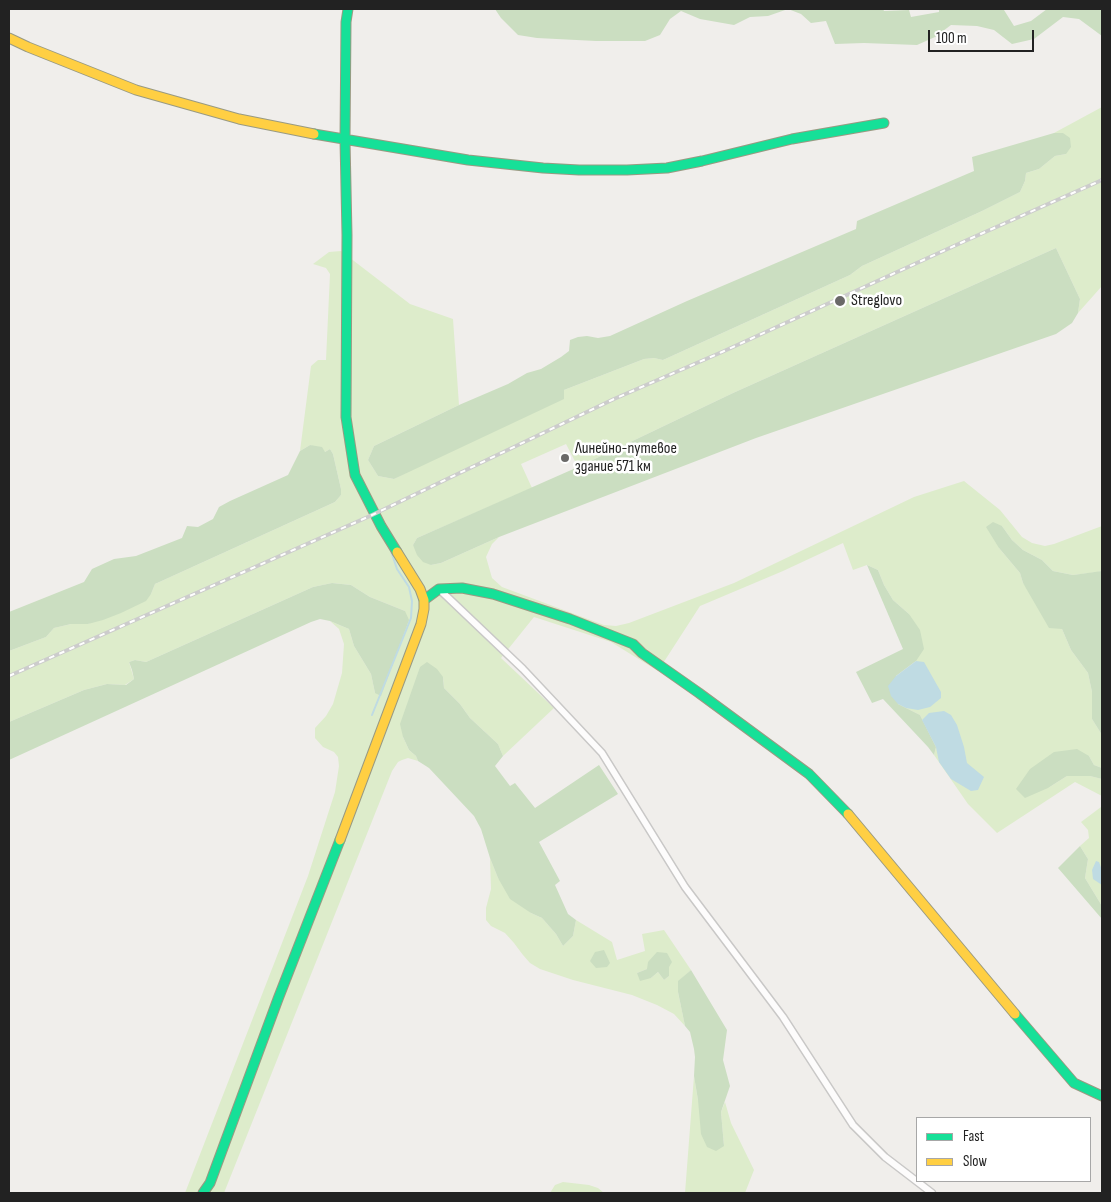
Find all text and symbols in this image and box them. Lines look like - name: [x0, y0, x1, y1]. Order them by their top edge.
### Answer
- scale bar: [931, 20, 1037, 52]
- text: 100 m: [936, 29, 967, 48]
- place label: Streglovo: [851, 291, 902, 311]
- marker: Streglovo: [833, 294, 847, 308]
- place label: Линейно-путевое здание 571 км: [575, 439, 677, 477]
- marker: Линейно-путевое здание 571 км: [559, 452, 571, 464]
- legend: [916, 1117, 1091, 1182]
- text: Fast: [963, 1127, 984, 1146]
- text: Slow: [963, 1152, 987, 1171]

